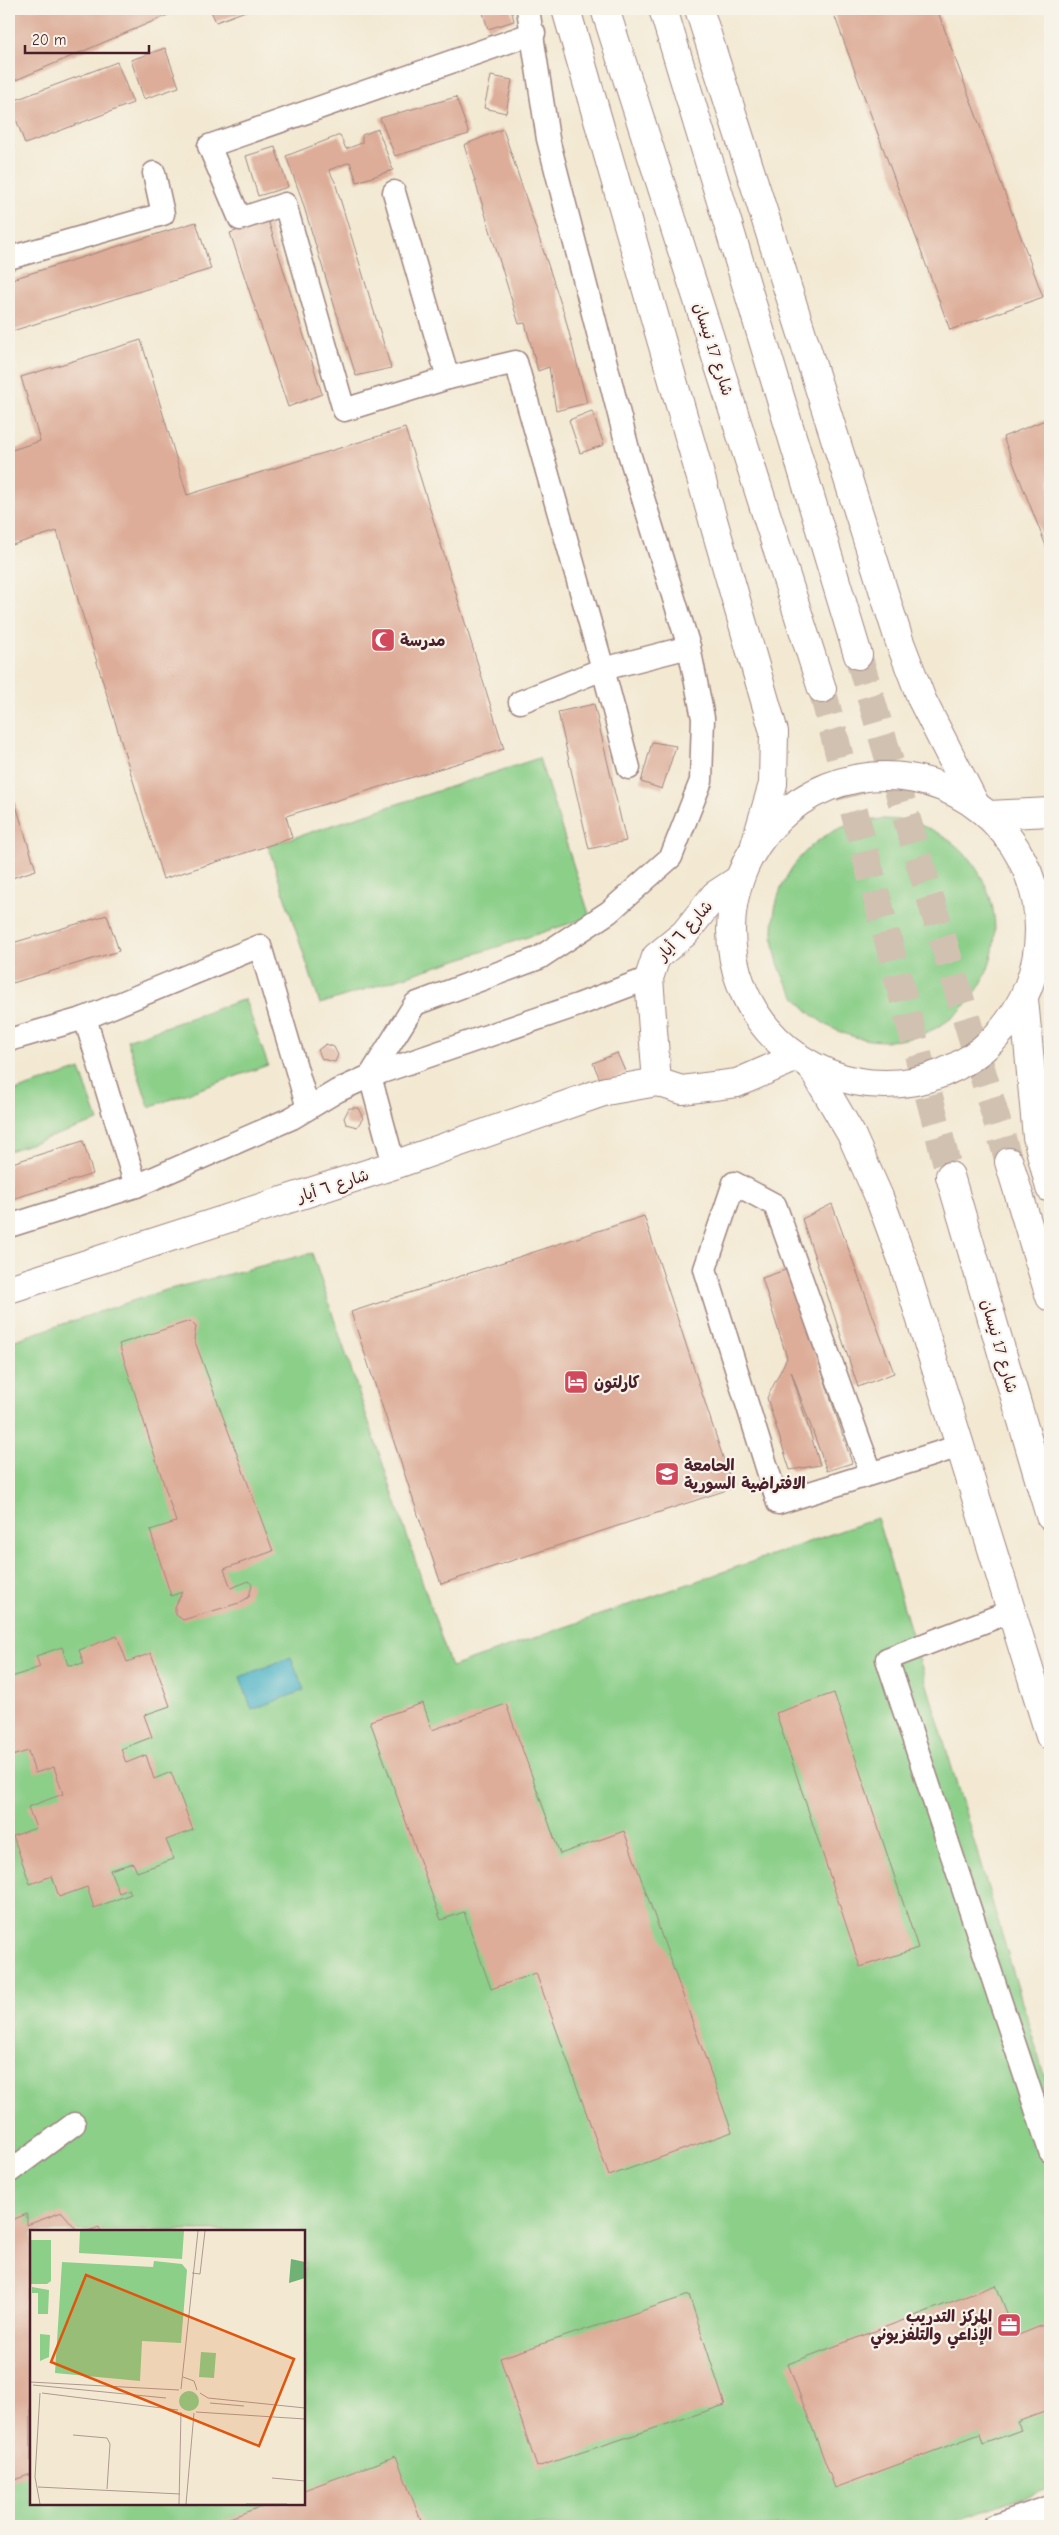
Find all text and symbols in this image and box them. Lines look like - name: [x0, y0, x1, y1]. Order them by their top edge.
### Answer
- scale bar: [25, 22, 149, 54]
- text: 20 m: [32, 31, 66, 49]
- street label: شارع 17 نيسان: [688, 301, 737, 399]
- mosque icon: مدرسة: [370, 627, 396, 653]
- place label: مدرسة: [400, 632, 446, 650]
- street label: شارع ٦ أيار: [652, 897, 718, 967]
- street label: شارع ٦ أيار: [293, 1166, 372, 1208]
- street label: شارع 17 نيسان: [975, 1297, 1021, 1396]
- hotel icon: كارلتون: [563, 1369, 589, 1395]
- place label: كارلتون: [594, 1374, 640, 1393]
- place label: الحامعة الافتراضية السورية: [684, 1457, 806, 1494]
- school or university icon: الحامعة الافتراضية السورية: [654, 1461, 680, 1487]
- inset map: [30, 2230, 305, 2505]
- place label: المركز التدريب الإذاعي والتلفزيوني: [870, 2308, 992, 2349]
- office icon: المركز التدريب الإذاعي والتلفزيوني: [996, 2312, 1022, 2338]

